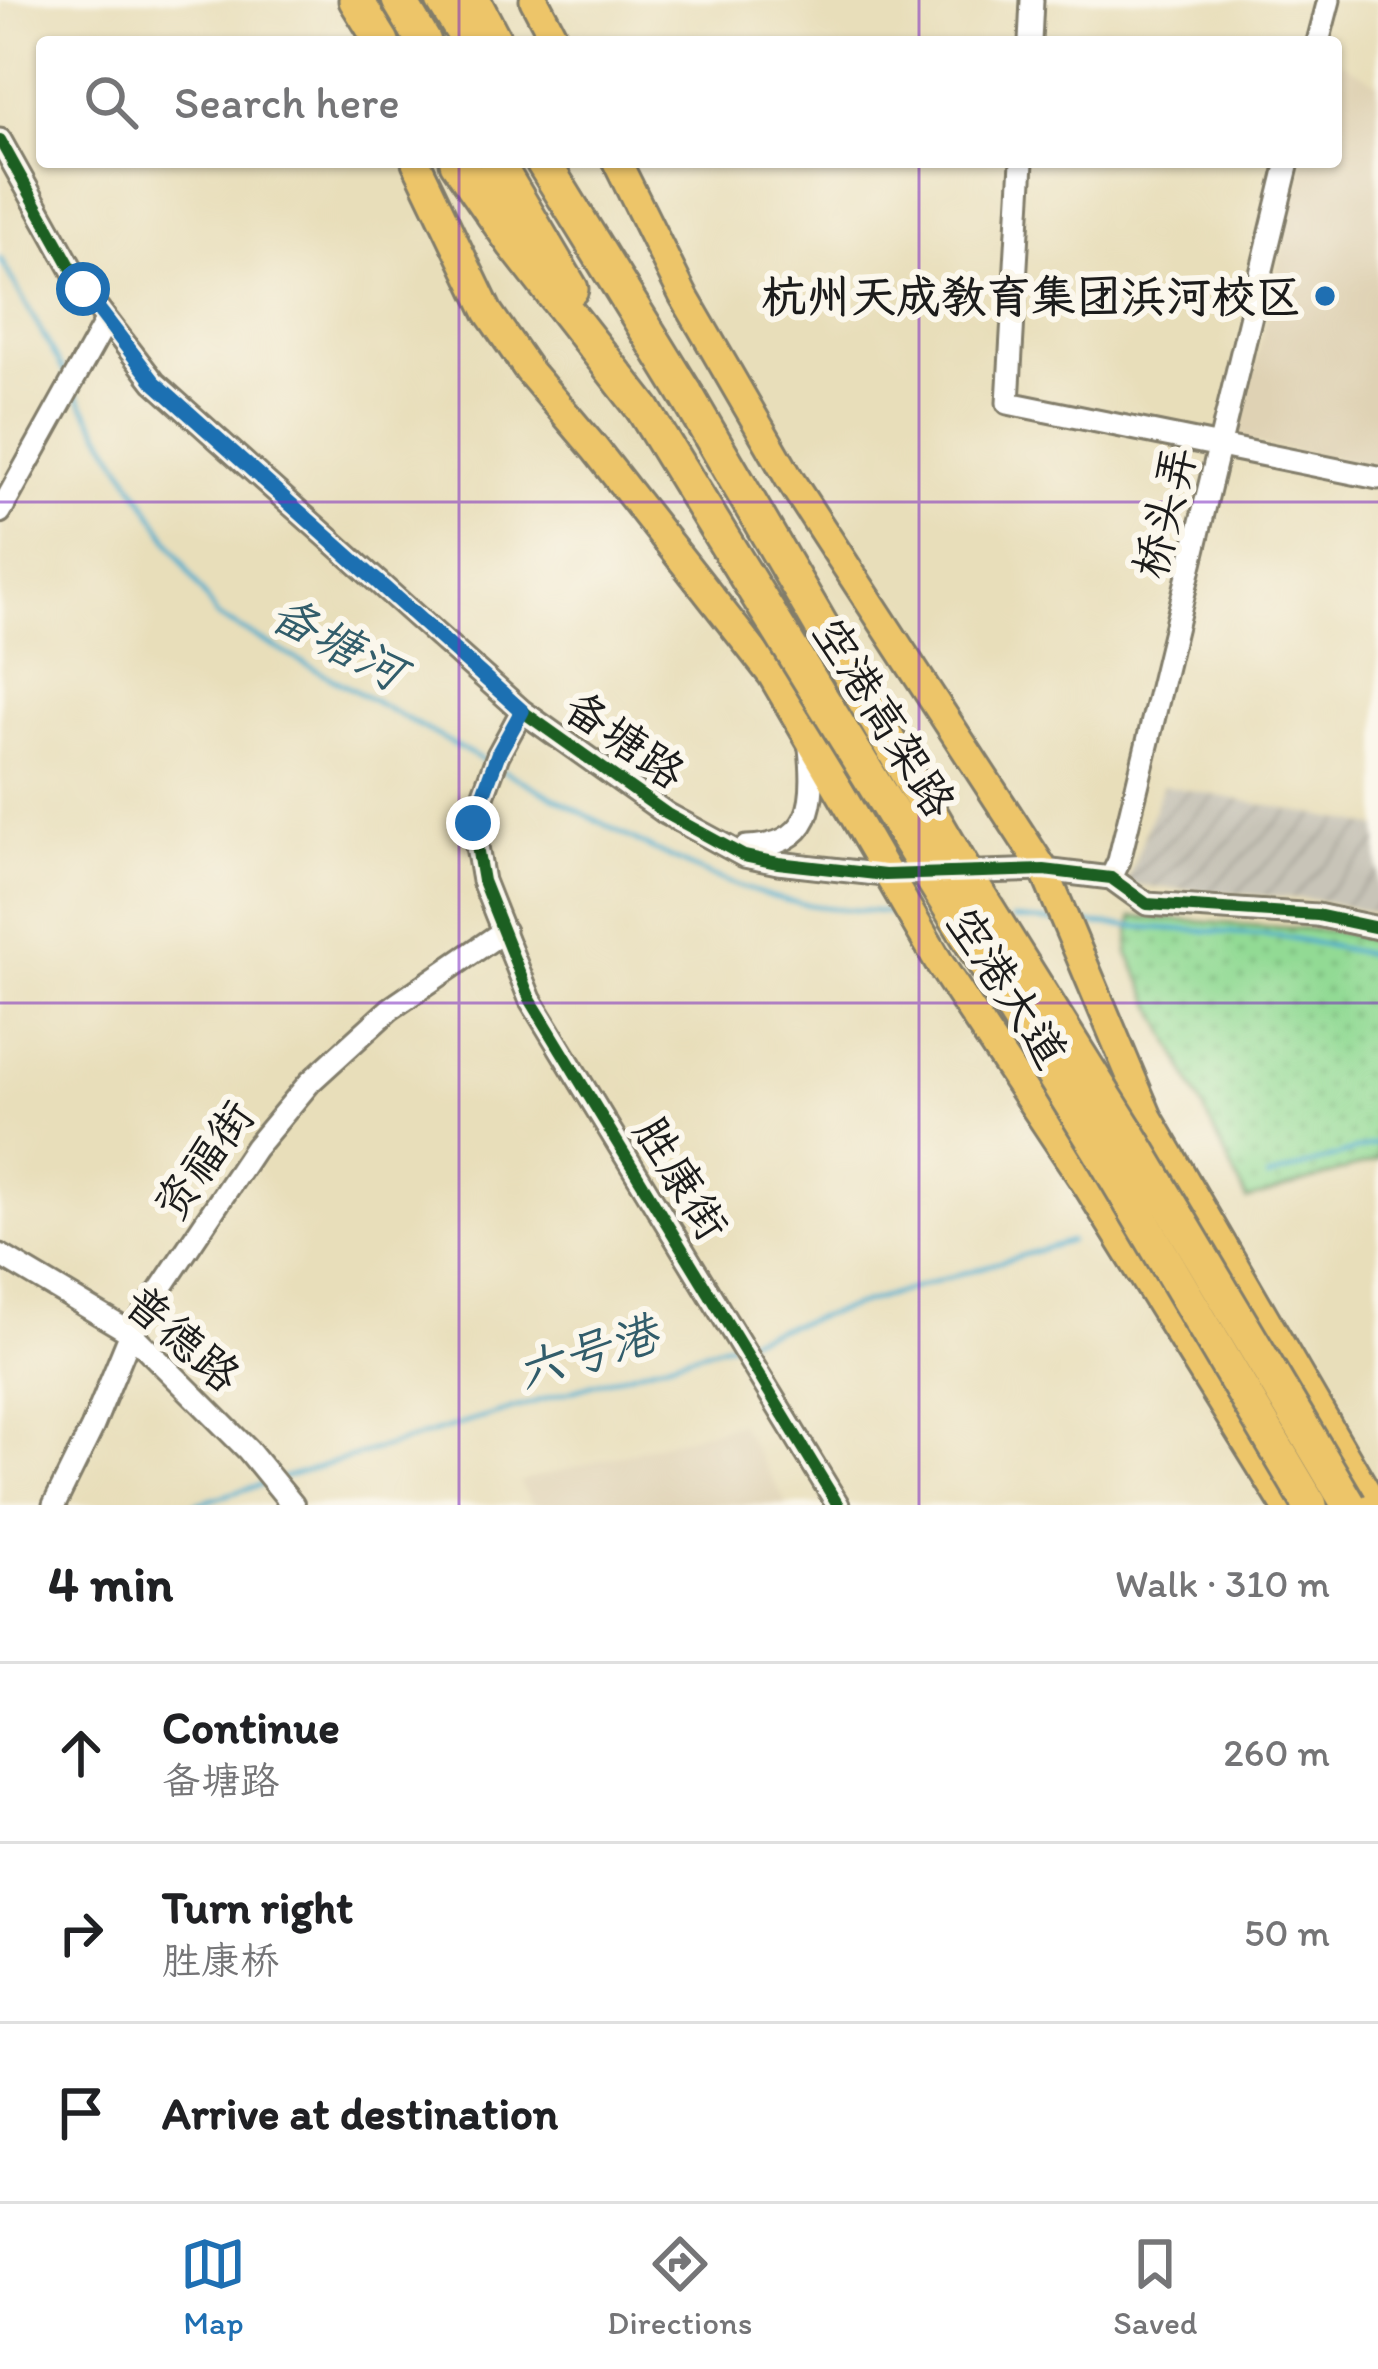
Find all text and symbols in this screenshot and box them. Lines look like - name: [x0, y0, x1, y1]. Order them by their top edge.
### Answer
- search box: [36, 36, 1342, 168]
- icon: search: [78, 69, 144, 135]
- text: Search here: [174, 75, 400, 129]
- route start: [56, 262, 110, 316]
- place label: 杭州天成教育集团浜河校区: [761, 269, 1301, 323]
- marker: 杭州天成教育集团浜河校区: [1312, 283, 1338, 309]
- street label: 桥头弄: [1121, 440, 1207, 584]
- water label: 备塘河: [261, 583, 421, 705]
- street label: 空港高架路: [802, 607, 968, 827]
- street label: 备塘路: [554, 678, 696, 800]
- route end: [446, 796, 500, 850]
- street label: 空港大道: [936, 897, 1080, 1077]
- street label: 资福街: [141, 1090, 265, 1230]
- street label: 胜康街: [623, 1106, 741, 1250]
- street label: 普德路: [114, 1273, 252, 1403]
- water label: 六号港: [510, 1302, 668, 1401]
- text: 4 min: [48, 1553, 173, 1614]
- text: Walk · 310 m: [1115, 1560, 1330, 1607]
- text: Continue: [162, 1700, 340, 1754]
- icon: ahead: [48, 1720, 114, 1786]
- text: 260 m: [1223, 1729, 1330, 1776]
- text: 备塘路: [162, 1757, 279, 1804]
- text: Turn right: [162, 1880, 353, 1934]
- icon: right: [48, 1900, 114, 1966]
- text: 50 m: [1244, 1909, 1330, 1956]
- text: 胜康桥: [162, 1937, 279, 1984]
- icon: arrive: [48, 2080, 114, 2146]
- text: Arrive at destination: [162, 2086, 558, 2140]
- tab: Map: [180, 2231, 246, 2342]
- tab: Directions: [607, 2231, 752, 2342]
- tab: Saved: [1113, 2231, 1198, 2342]

